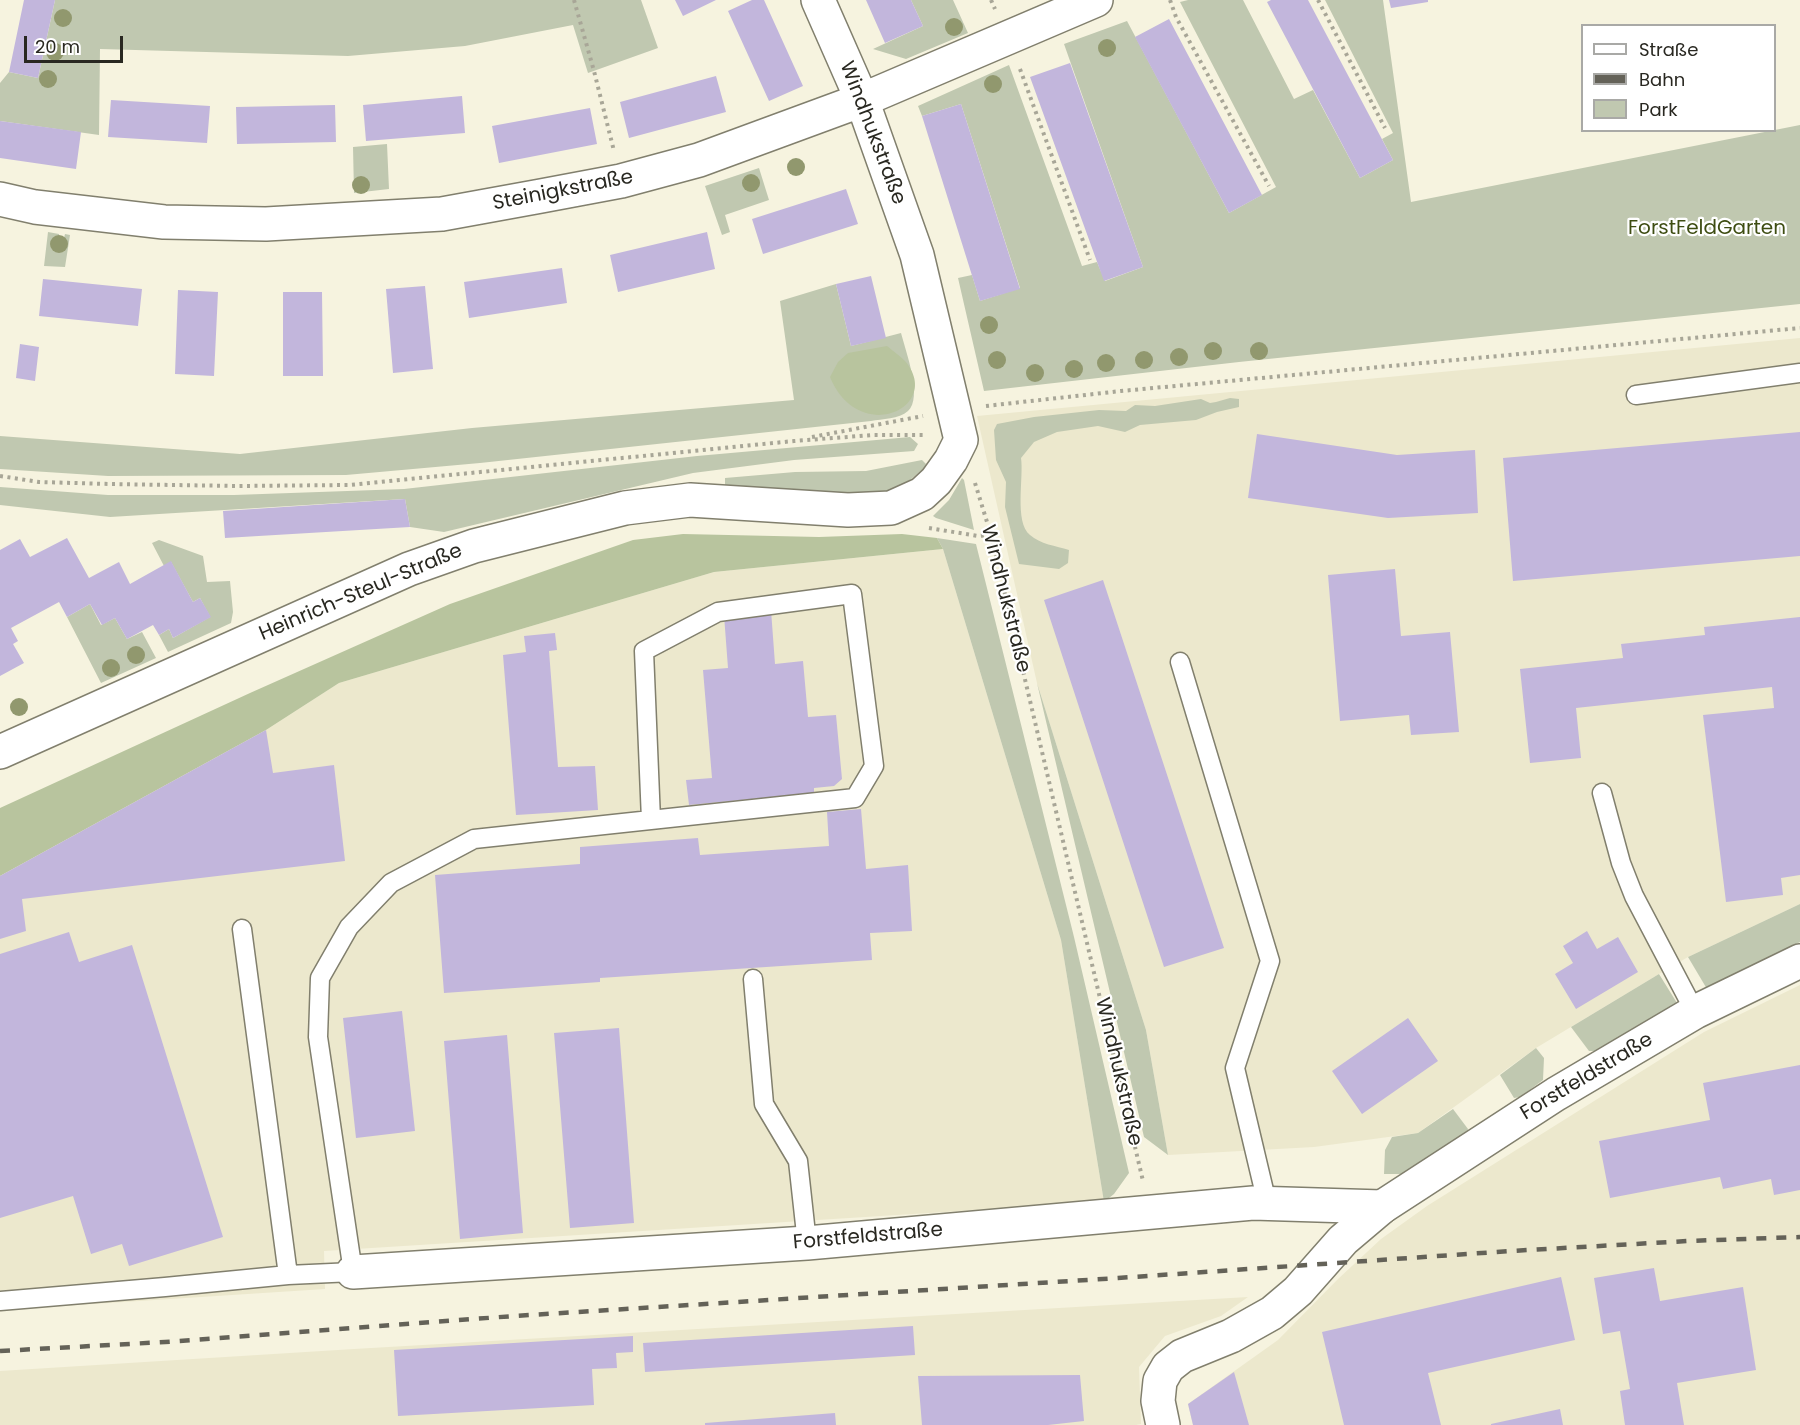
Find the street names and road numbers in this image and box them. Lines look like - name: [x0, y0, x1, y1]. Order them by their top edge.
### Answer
- street label: Windhukstraße: [834, 58, 910, 208]
- street label: Steinigkstraße: [491, 166, 635, 216]
- street label: Windhukstraße: [975, 523, 1035, 675]
- street label: Heinrich-Steul-Straße: [256, 539, 466, 647]
- street label: Windhukstraße: [1089, 996, 1147, 1148]
- street label: Forstfeldstraße: [1516, 1028, 1658, 1126]
- street label: Forstfeldstraße: [792, 1219, 944, 1255]

